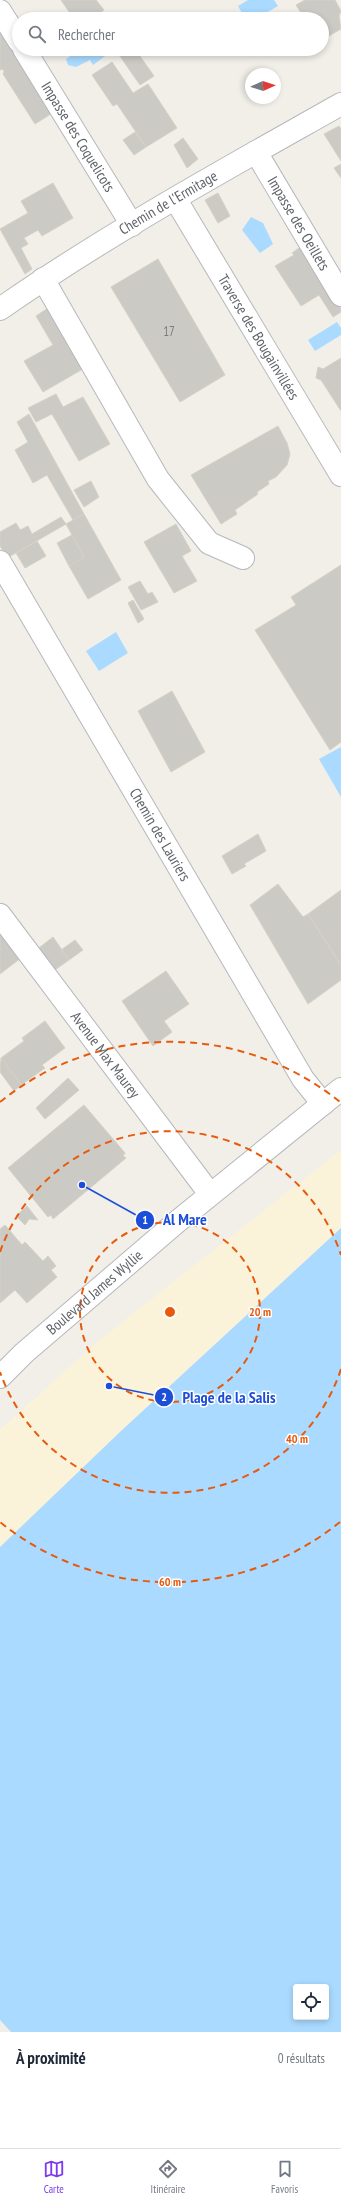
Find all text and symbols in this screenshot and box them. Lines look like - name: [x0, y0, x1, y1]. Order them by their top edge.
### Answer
- search box: [12, 12, 329, 56]
- icon: search: [26, 23, 48, 45]
- text: Rechercher: [58, 25, 115, 44]
- north arrow: [245, 68, 281, 104]
- street label: Impasse des Coquelicots: [37, 78, 119, 195]
- street label: Chemin de l'Ermitage: [115, 166, 221, 239]
- street label: Impasse des Oeillets: [263, 172, 334, 274]
- street label: Traverse des Bougainvillées: [214, 271, 304, 403]
- house number: 17: [163, 323, 175, 340]
- street label: Chemin des Lauriers: [126, 784, 195, 884]
- street label: Avenue Max Maurey: [67, 1007, 145, 1102]
- callout: Al Mare: [135, 1206, 214, 1234]
- text: Al Mare: [162, 1209, 207, 1229]
- text: 1: [142, 1212, 148, 1227]
- street label: Boulevard James Wyllie: [42, 1246, 146, 1339]
- text: 20 m: [249, 1304, 271, 1319]
- centre of rings: [163, 1305, 177, 1319]
- callout: Plage de la Salis: [154, 1383, 283, 1411]
- text: Plage de la Salis: [182, 1387, 276, 1407]
- text: 2: [161, 1389, 167, 1404]
- text: 40 m: [286, 1431, 308, 1446]
- text: 60 m: [159, 1574, 181, 1589]
- map controls: [293, 1984, 329, 2020]
- button: locate: [293, 1984, 329, 2020]
- text: À proximité: [16, 2047, 86, 2069]
- text: 0 résultats: [278, 2050, 325, 2067]
- tab: Carte: [43, 2158, 65, 2196]
- tab: Itinéraire: [151, 2158, 185, 2196]
- tab: Favoris: [271, 2158, 298, 2196]

